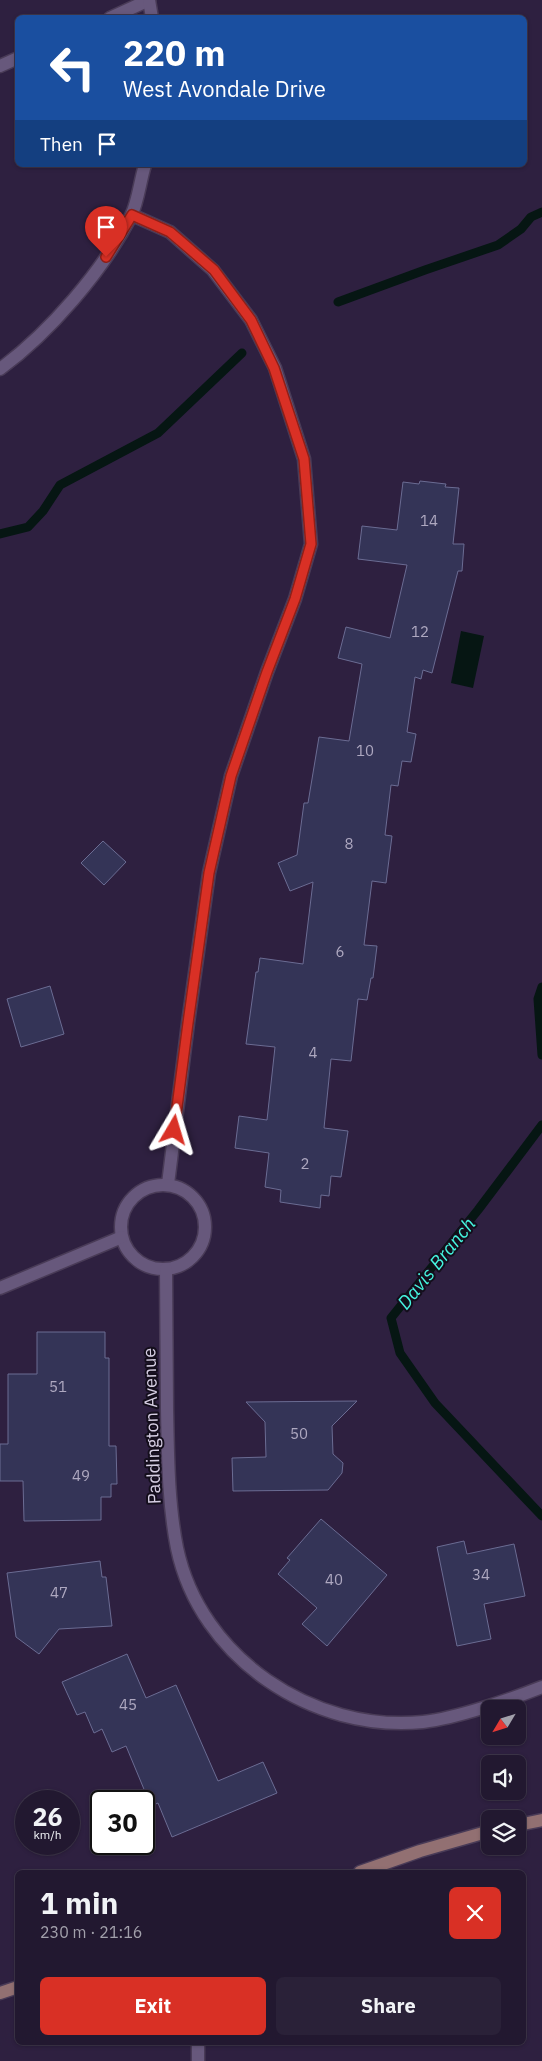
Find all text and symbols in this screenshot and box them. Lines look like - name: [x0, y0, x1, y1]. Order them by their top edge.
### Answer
- text: 220 m: [123, 30, 226, 76]
- icon: left: [40, 35, 105, 100]
- text: West Avondale Drive: [123, 74, 326, 103]
- icon: arrive: [93, 130, 121, 158]
- text: Then: [40, 132, 83, 156]
- pin: [85, 206, 127, 257]
- icon: arrive: [92, 213, 120, 241]
- house number: 14: [420, 511, 438, 530]
- house number: 12: [411, 622, 429, 641]
- house number: 10: [356, 741, 374, 760]
- house number: 8: [344, 834, 354, 853]
- house number: 6: [335, 942, 345, 961]
- house number: 4: [308, 1043, 318, 1062]
- position arrow: [147, 1103, 199, 1155]
- house number: 2: [300, 1154, 310, 1173]
- water label: Davis Branch: [392, 1212, 480, 1314]
- street label: Paddington Avenue: [137, 1347, 166, 1505]
- house number: 51: [49, 1377, 67, 1396]
- house number: 50: [290, 1424, 308, 1443]
- house number: 49: [72, 1466, 90, 1485]
- house number: 34: [472, 1565, 490, 1584]
- house number: 40: [325, 1570, 343, 1589]
- house number: 47: [50, 1583, 68, 1602]
- house number: 45: [119, 1695, 137, 1714]
- north arrow: [481, 1700, 526, 1745]
- map controls: [481, 1700, 526, 1855]
- button: sound: [481, 1755, 526, 1800]
- speed limit sign: 30: [90, 1790, 155, 1855]
- text: 26: [32, 1800, 63, 1833]
- button: layers: [481, 1810, 526, 1855]
- text: km/h: [33, 1827, 62, 1842]
- text: 1 min: [40, 1883, 118, 1922]
- button: close: [449, 1887, 501, 1939]
- text: 230 m · 21:16: [40, 1922, 142, 1942]
- button: Exit: [40, 1977, 266, 2035]
- button: Share: [276, 1977, 501, 2035]

